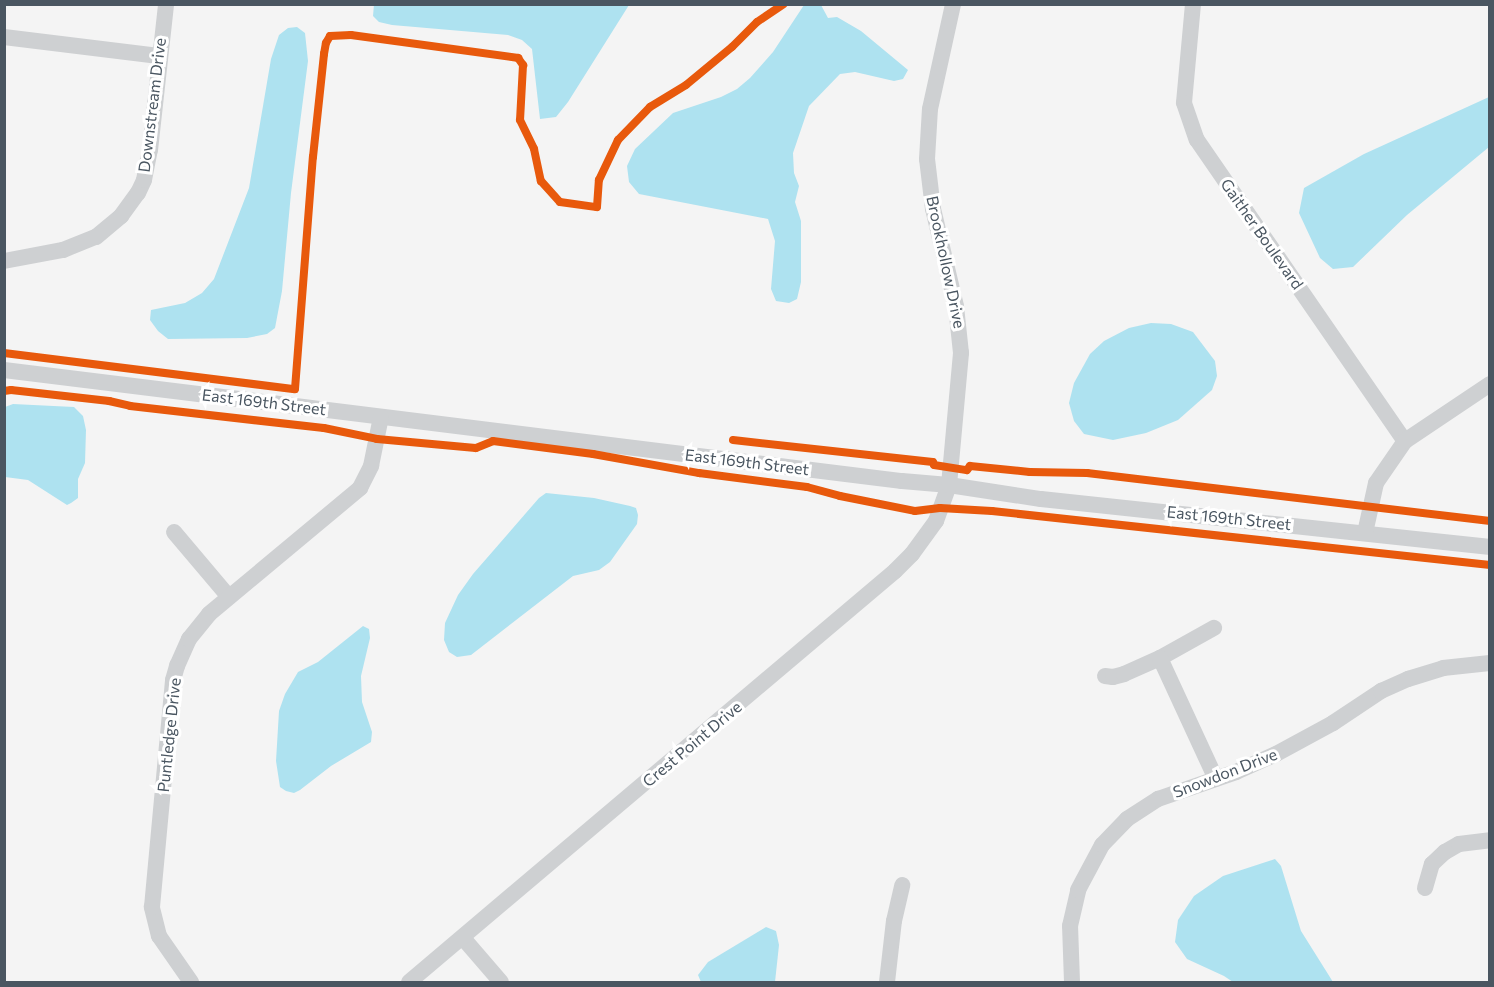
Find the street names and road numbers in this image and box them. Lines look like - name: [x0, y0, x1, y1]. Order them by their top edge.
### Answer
- street label: Downstream Drive: [134, 37, 170, 173]
- street label: Gaither Boulevard: [1217, 175, 1307, 293]
- street label: Brookhollow Drive: [923, 194, 969, 330]
- street label: East 169th Street: [201, 385, 327, 419]
- street label: East 169th Street: [684, 445, 810, 479]
- street label: East 169th Street: [1166, 502, 1292, 534]
- street label: Puntledge Drive: [153, 677, 185, 793]
- street label: Crest Point Drive: [639, 697, 745, 791]
- street label: Snowdon Drive: [1170, 744, 1280, 802]

